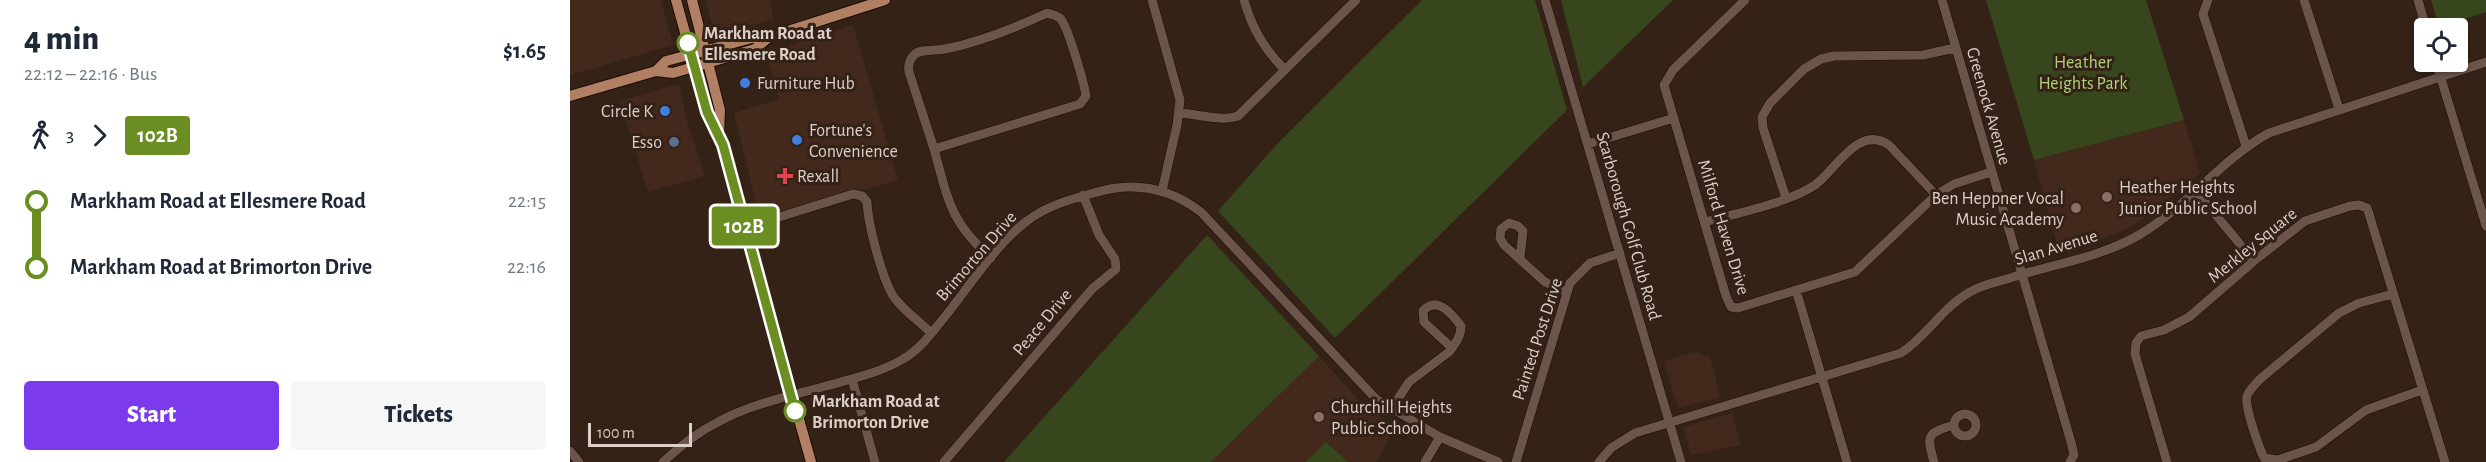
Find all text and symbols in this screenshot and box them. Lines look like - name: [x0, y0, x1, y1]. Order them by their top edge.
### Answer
- map controls: [2414, 18, 2468, 72]
- button: locate: [2414, 18, 2468, 72]
- text: 4 min: [24, 23, 99, 56]
- place label: Markham Road at Ellesmere Road: [704, 25, 832, 64]
- marker: Markham Road at Ellesmere Road: [677, 32, 699, 54]
- text: $1.65: [503, 40, 546, 62]
- street label: Greenock Avenue: [1963, 45, 2013, 167]
- park label: Heather Heights Park: [2038, 54, 2128, 93]
- text: 22:12 – 22:16 · Bus: [24, 64, 157, 84]
- place label: Furniture Hub: [757, 75, 855, 93]
- marker: Furniture Hub: [738, 76, 752, 90]
- place label: Circle K: [601, 103, 653, 121]
- marker: Circle K: [658, 104, 672, 118]
- icon: walk: [24, 119, 57, 152]
- icon: forward: [83, 119, 116, 152]
- place label: Fortune's Convenience: [809, 122, 898, 161]
- text: 3: [66, 125, 74, 145]
- text: 102B: [137, 125, 178, 146]
- street label: Scarborough Golf Club Road: [1593, 130, 1664, 322]
- marker: Fortune's Convenience: [790, 133, 804, 147]
- place label: Esso: [631, 134, 662, 152]
- marker: Esso: [667, 135, 681, 149]
- street label: Milford Haven Drive: [1694, 158, 1752, 297]
- place label: Rexall: [797, 168, 839, 186]
- marker: Rexall: [778, 169, 792, 183]
- place label: Heather Heights Junior Public School: [2119, 179, 2257, 218]
- text: Markham Road at Ellesmere Road: [70, 190, 366, 212]
- place label: Ben Heppner Vocal Music Academy: [1931, 190, 2064, 229]
- marker: Heather Heights Junior Public School: [2100, 190, 2114, 204]
- text: 22:15: [508, 191, 546, 211]
- marker: Ben Heppner Vocal Music Academy: [2069, 201, 2083, 215]
- street label: Merkley Square: [2205, 205, 2300, 287]
- line badge: 102B: [702, 206, 786, 246]
- street label: Brimorton Drive: [933, 208, 1020, 305]
- text: 102B: [724, 216, 764, 237]
- street label: Slan Avenue: [2013, 227, 2100, 269]
- text: Markham Road at Brimorton Drive: [70, 256, 372, 278]
- text: 22:16: [507, 257, 546, 277]
- street label: Painted Post Drive: [1510, 276, 1566, 403]
- street label: Peace Drive: [1010, 286, 1076, 359]
- button: Start: [24, 381, 279, 450]
- button: Tickets: [291, 381, 546, 450]
- place label: Markham Road at Brimorton Drive: [812, 393, 940, 432]
- place label: Churchill Heights Public School: [1331, 399, 1452, 438]
- marker: Markham Road at Brimorton Drive: [784, 400, 806, 422]
- marker: Churchill Heights Public School: [1312, 410, 1326, 424]
- scale bar: [588, 420, 692, 448]
- text: 100 m: [597, 425, 635, 441]

